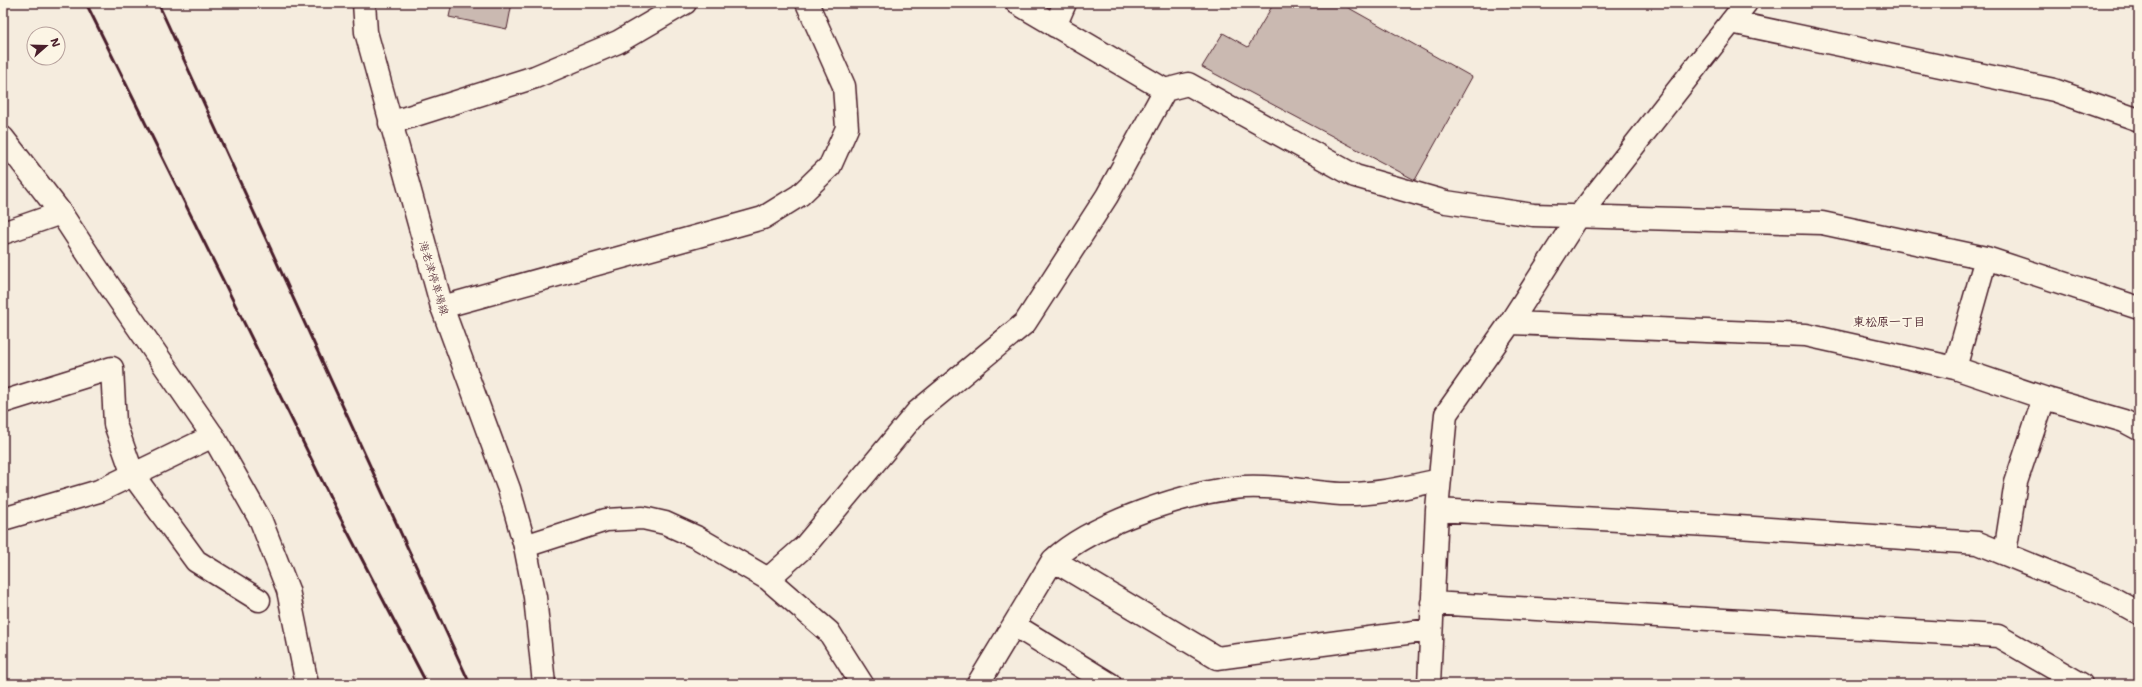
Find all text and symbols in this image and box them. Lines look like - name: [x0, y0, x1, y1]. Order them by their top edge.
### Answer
- north arrow: [26, 26, 66, 66]
- text: N: [46, 36, 64, 50]
- street label: 海老津停車場線: [415, 239, 452, 317]
- district label: 東松原一丁目: [1853, 314, 1925, 330]

